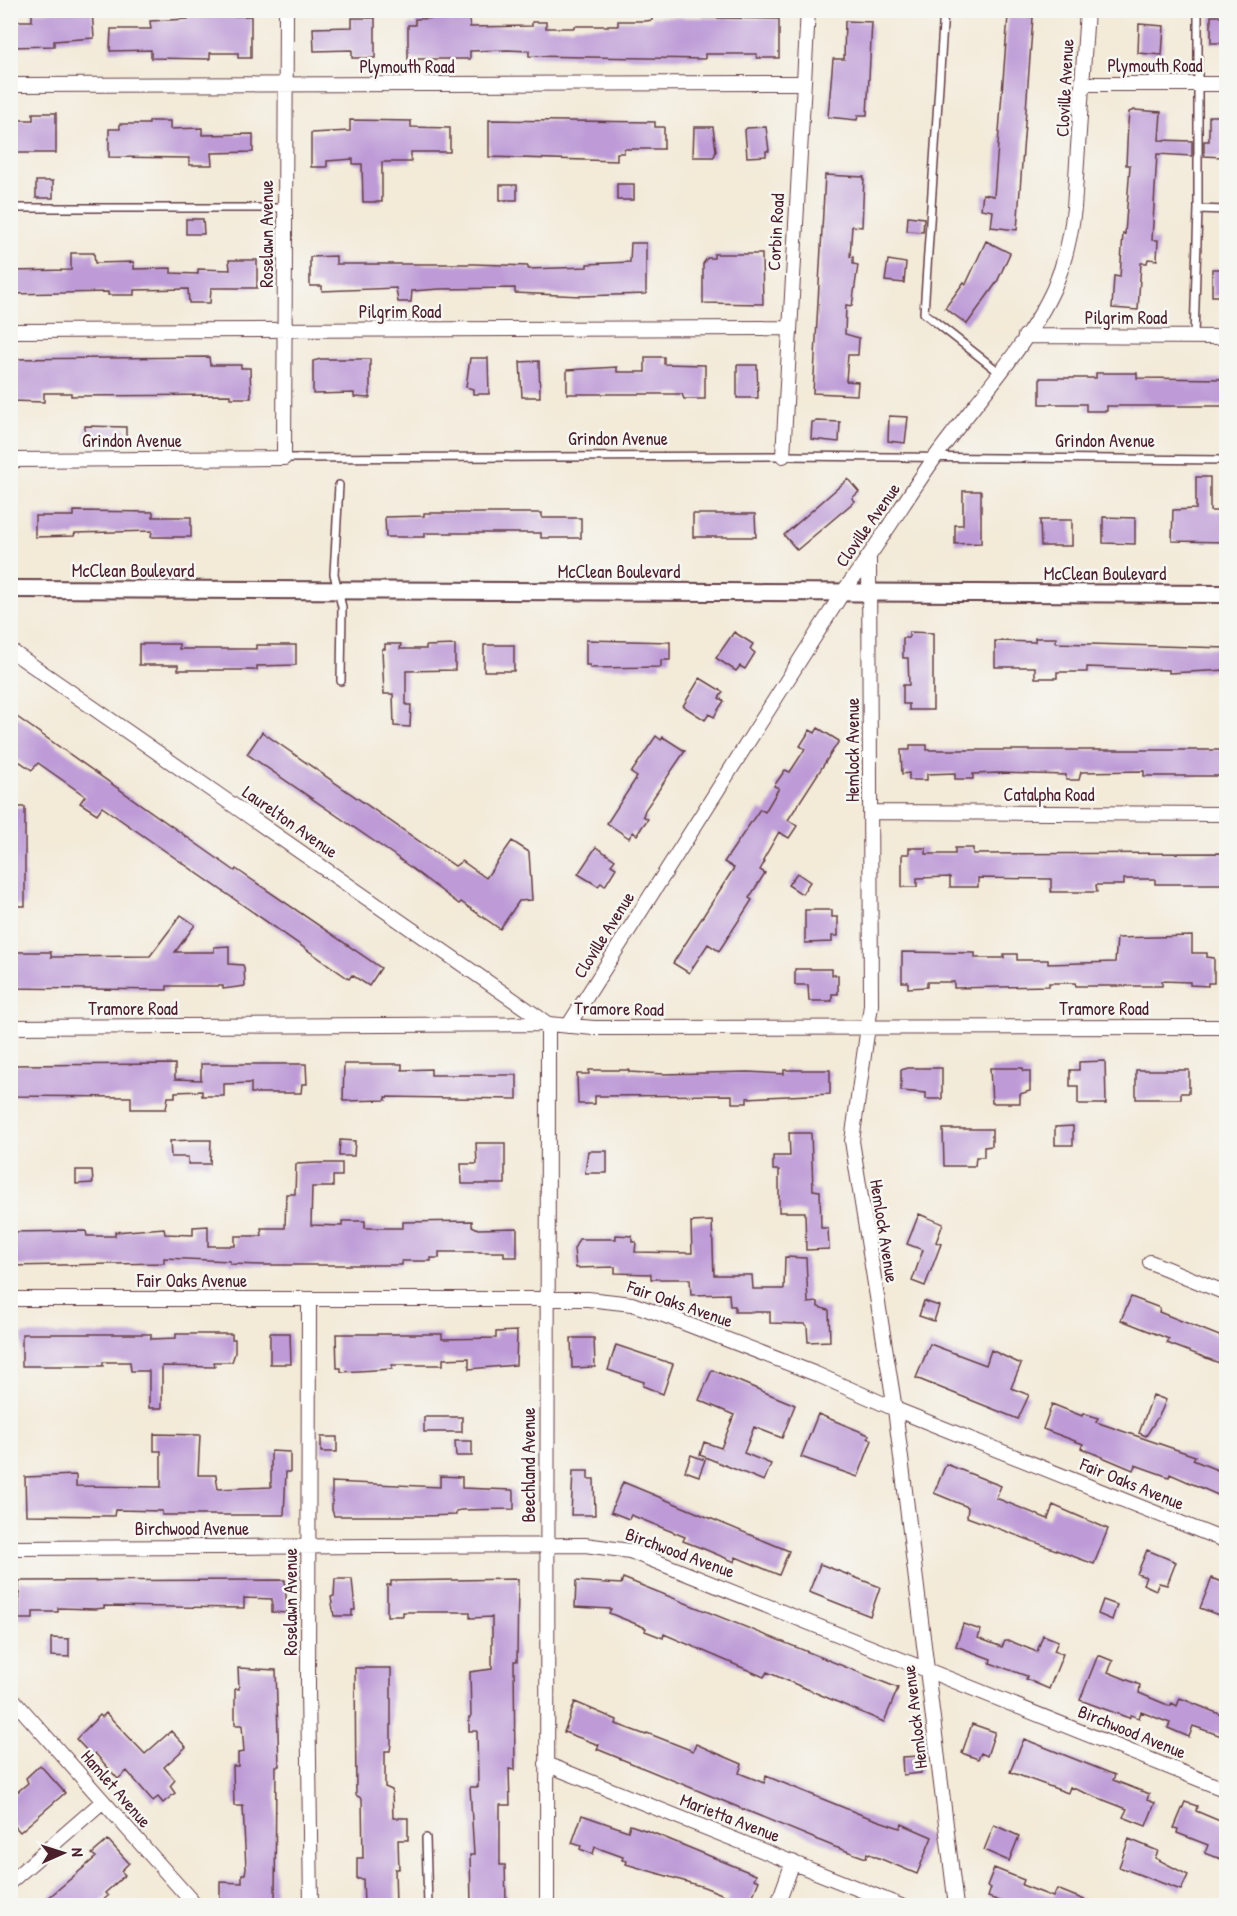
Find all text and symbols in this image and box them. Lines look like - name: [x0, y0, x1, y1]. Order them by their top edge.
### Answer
- street label: Cloville Avenue: [1049, 38, 1080, 137]
- street label: Plymouth Road: [1107, 53, 1203, 78]
- street label: Plymouth Road: [359, 54, 455, 79]
- street label: Roselawn Avenue: [254, 180, 279, 288]
- street label: Corbin Road: [761, 193, 790, 271]
- street label: Pilgrim Road: [359, 299, 441, 324]
- street label: Pilgrim Road: [1085, 305, 1167, 330]
- street label: Grindon Avenue: [568, 426, 668, 451]
- street label: Grindon Avenue: [82, 428, 182, 453]
- street label: Grindon Avenue: [1055, 428, 1155, 453]
- street label: Cloville Avenue: [829, 477, 906, 572]
- street label: McClean Boulevard: [72, 558, 194, 583]
- street label: McClean Boulevard: [558, 559, 680, 584]
- street label: McClean Boulevard: [1044, 561, 1166, 586]
- street label: Hemlock Avenue: [840, 698, 865, 802]
- street label: Laurelton Avenue: [238, 779, 343, 864]
- street label: Catalpha Road: [1004, 782, 1094, 807]
- street label: Cloville Avenue: [567, 887, 640, 983]
- street label: Tramore Road: [574, 995, 664, 1022]
- street label: Tramore Road: [88, 996, 178, 1021]
- street label: Tramore Road: [1059, 996, 1149, 1021]
- street label: Hemlock Avenue: [864, 1178, 905, 1284]
- street label: Fair Oaks Avenue: [136, 1268, 247, 1293]
- street label: Fair Oaks Avenue: [623, 1273, 736, 1333]
- street label: Beechland Avenue: [516, 1408, 541, 1522]
- street label: Fair Oaks Avenue: [1076, 1451, 1188, 1516]
- street label: Birchwood Avenue: [135, 1516, 249, 1541]
- street label: Birchwood Avenue: [622, 1521, 738, 1584]
- street label: Roselawn Avenue: [278, 1548, 303, 1656]
- street label: Hemlock Avenue: [896, 1664, 933, 1770]
- street label: Birchwood Avenue: [1075, 1699, 1190, 1765]
- street label: Hamlet Avenue: [76, 1744, 157, 1833]
- street label: Marietta Avenue: [677, 1787, 784, 1848]
- north arrow: [33, 1823, 93, 1883]
- text: N: [67, 1847, 89, 1858]

